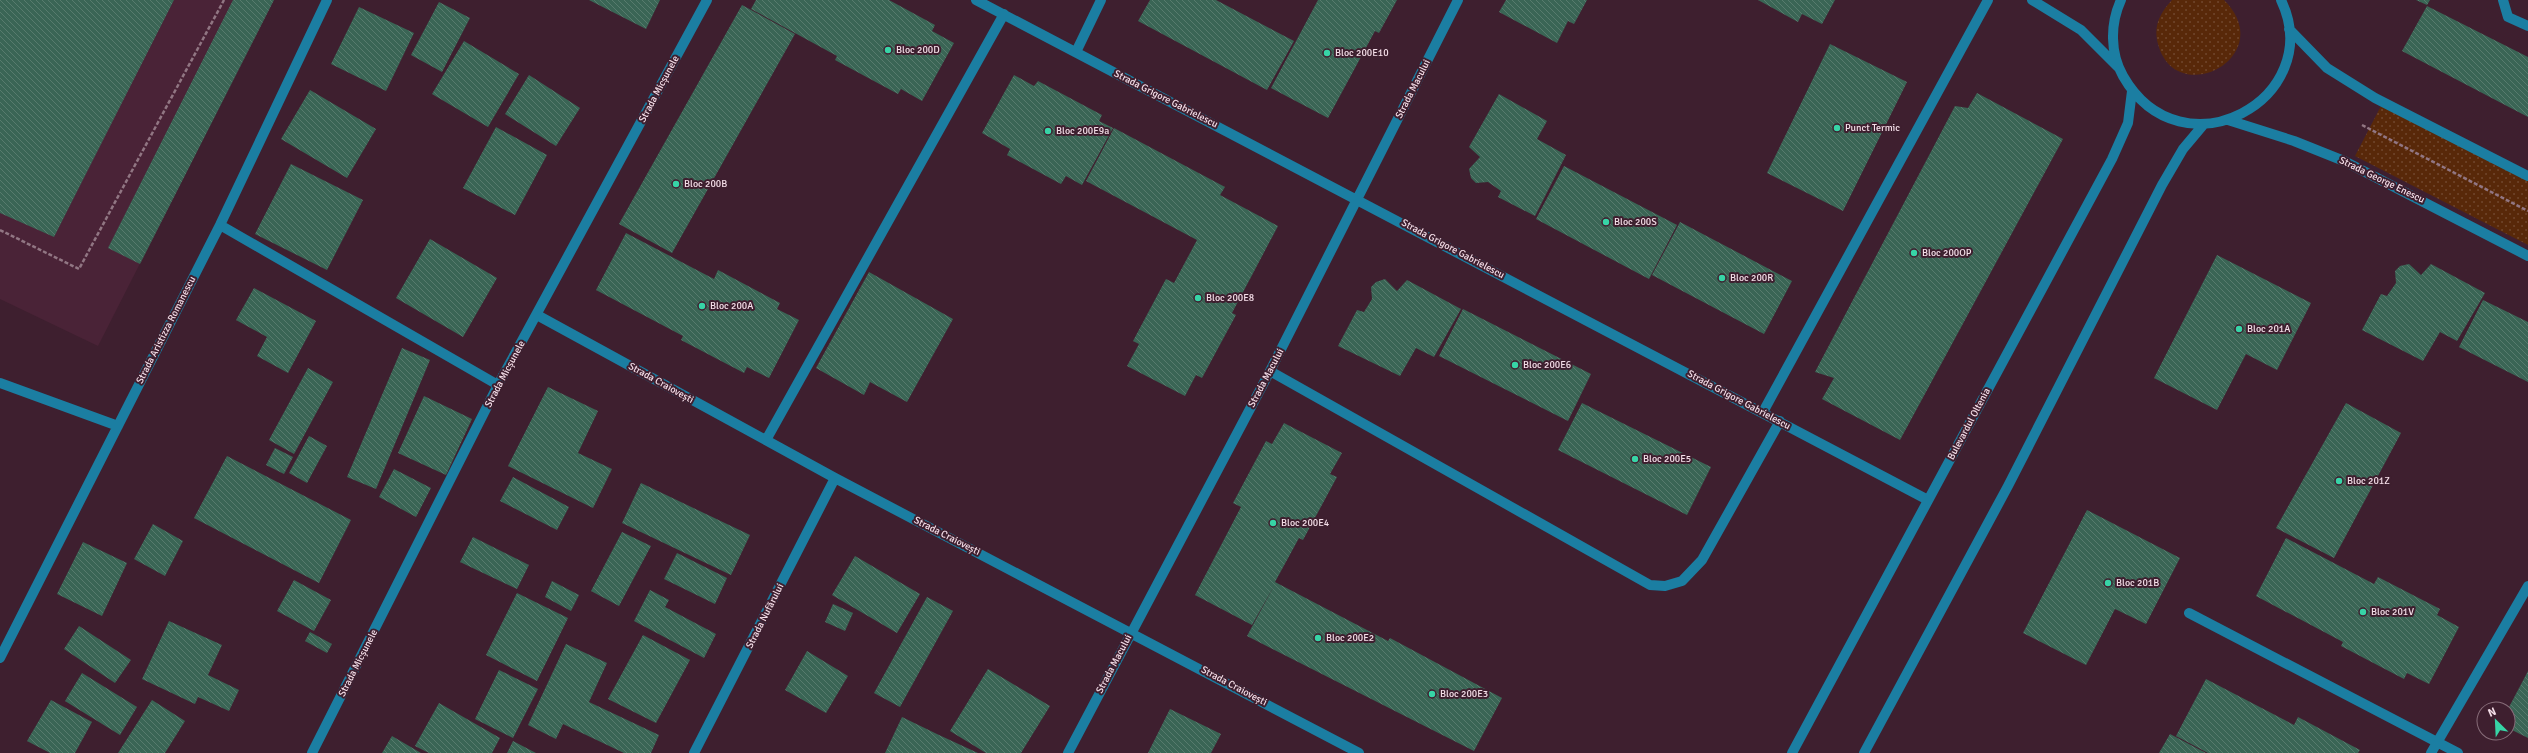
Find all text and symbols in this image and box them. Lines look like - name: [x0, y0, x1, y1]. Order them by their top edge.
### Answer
- place label: Bloc 200D: [896, 44, 940, 56]
- marker: Bloc 200D: [883, 45, 893, 55]
- place label: Bloc 200E10: [1335, 47, 1389, 59]
- marker: Bloc 200E10: [1322, 48, 1332, 58]
- street label: Strada Micșunele: [636, 54, 682, 124]
- street label: Strada Macului: [1393, 58, 1433, 120]
- street label: Strada Grigore Gabrielescu: [1112, 68, 1220, 130]
- place label: Punct Termic: [1845, 122, 1900, 134]
- marker: Punct Termic: [1832, 123, 1842, 133]
- place label: Bloc 200E9a: [1056, 125, 1109, 137]
- marker: Bloc 200E9a: [1043, 126, 1053, 136]
- street label: Strada George Enescu: [2337, 154, 2427, 206]
- place label: Bloc 200B: [684, 178, 727, 190]
- marker: Bloc 200B: [671, 179, 681, 189]
- place label: Bloc 200S: [1614, 216, 1657, 228]
- street label: Strada Grigore Gabrielescu: [1399, 217, 1507, 281]
- marker: Bloc 200S: [1601, 217, 1611, 227]
- place label: Bloc 200OP: [1922, 247, 1972, 259]
- marker: Bloc 200OP: [1909, 248, 1919, 258]
- place label: Bloc 200R: [1730, 272, 1773, 284]
- marker: Bloc 200R: [1717, 273, 1727, 283]
- street label: Strada Aristizza Romanescu: [134, 274, 198, 386]
- place label: Bloc 200E8: [1206, 292, 1254, 304]
- marker: Bloc 200E8: [1193, 293, 1203, 303]
- place label: Bloc 200A: [710, 300, 753, 312]
- marker: Bloc 200A: [697, 301, 707, 311]
- place label: Bloc 201A: [2247, 323, 2290, 335]
- marker: Bloc 201A: [2234, 324, 2244, 334]
- street label: Strada Micșunele: [482, 339, 528, 409]
- street label: Strada Macului: [1246, 347, 1286, 409]
- place label: Bloc 200E6: [1523, 359, 1571, 371]
- street label: Strada Craiovești: [626, 360, 696, 406]
- marker: Bloc 200E6: [1510, 360, 1520, 370]
- street label: Strada Grigore Gabrielescu: [1685, 368, 1793, 432]
- street label: Bulevardul Oltenia: [1945, 386, 1993, 462]
- place label: Bloc 200E5: [1643, 453, 1691, 465]
- marker: Bloc 200E5: [1630, 454, 1640, 464]
- place label: Bloc 201Z: [2347, 475, 2390, 487]
- marker: Bloc 201Z: [2334, 476, 2344, 486]
- street label: Strada Craiovești: [912, 514, 982, 558]
- place label: Bloc 200E4: [1281, 517, 1330, 529]
- marker: Bloc 200E4: [1268, 518, 1278, 528]
- place label: Bloc 201B: [2116, 577, 2159, 589]
- marker: Bloc 201B: [2103, 578, 2113, 588]
- street label: Strada Nufărului: [744, 582, 786, 650]
- place label: Bloc 201V: [2371, 606, 2414, 618]
- marker: Bloc 201V: [2358, 607, 2368, 617]
- street label: Strada Micșunele: [336, 627, 380, 699]
- place label: Bloc 200E2: [1326, 632, 1374, 644]
- street label: Strada Macului: [1094, 633, 1134, 695]
- marker: Bloc 200E2: [1313, 633, 1323, 643]
- street label: Strada Craiovești: [1199, 664, 1269, 708]
- place label: Bloc 200E3: [1440, 688, 1488, 700]
- marker: Bloc 200E3: [1427, 689, 1437, 699]
- north arrow: [2476, 701, 2516, 741]
- text: N: [2486, 705, 2498, 720]

